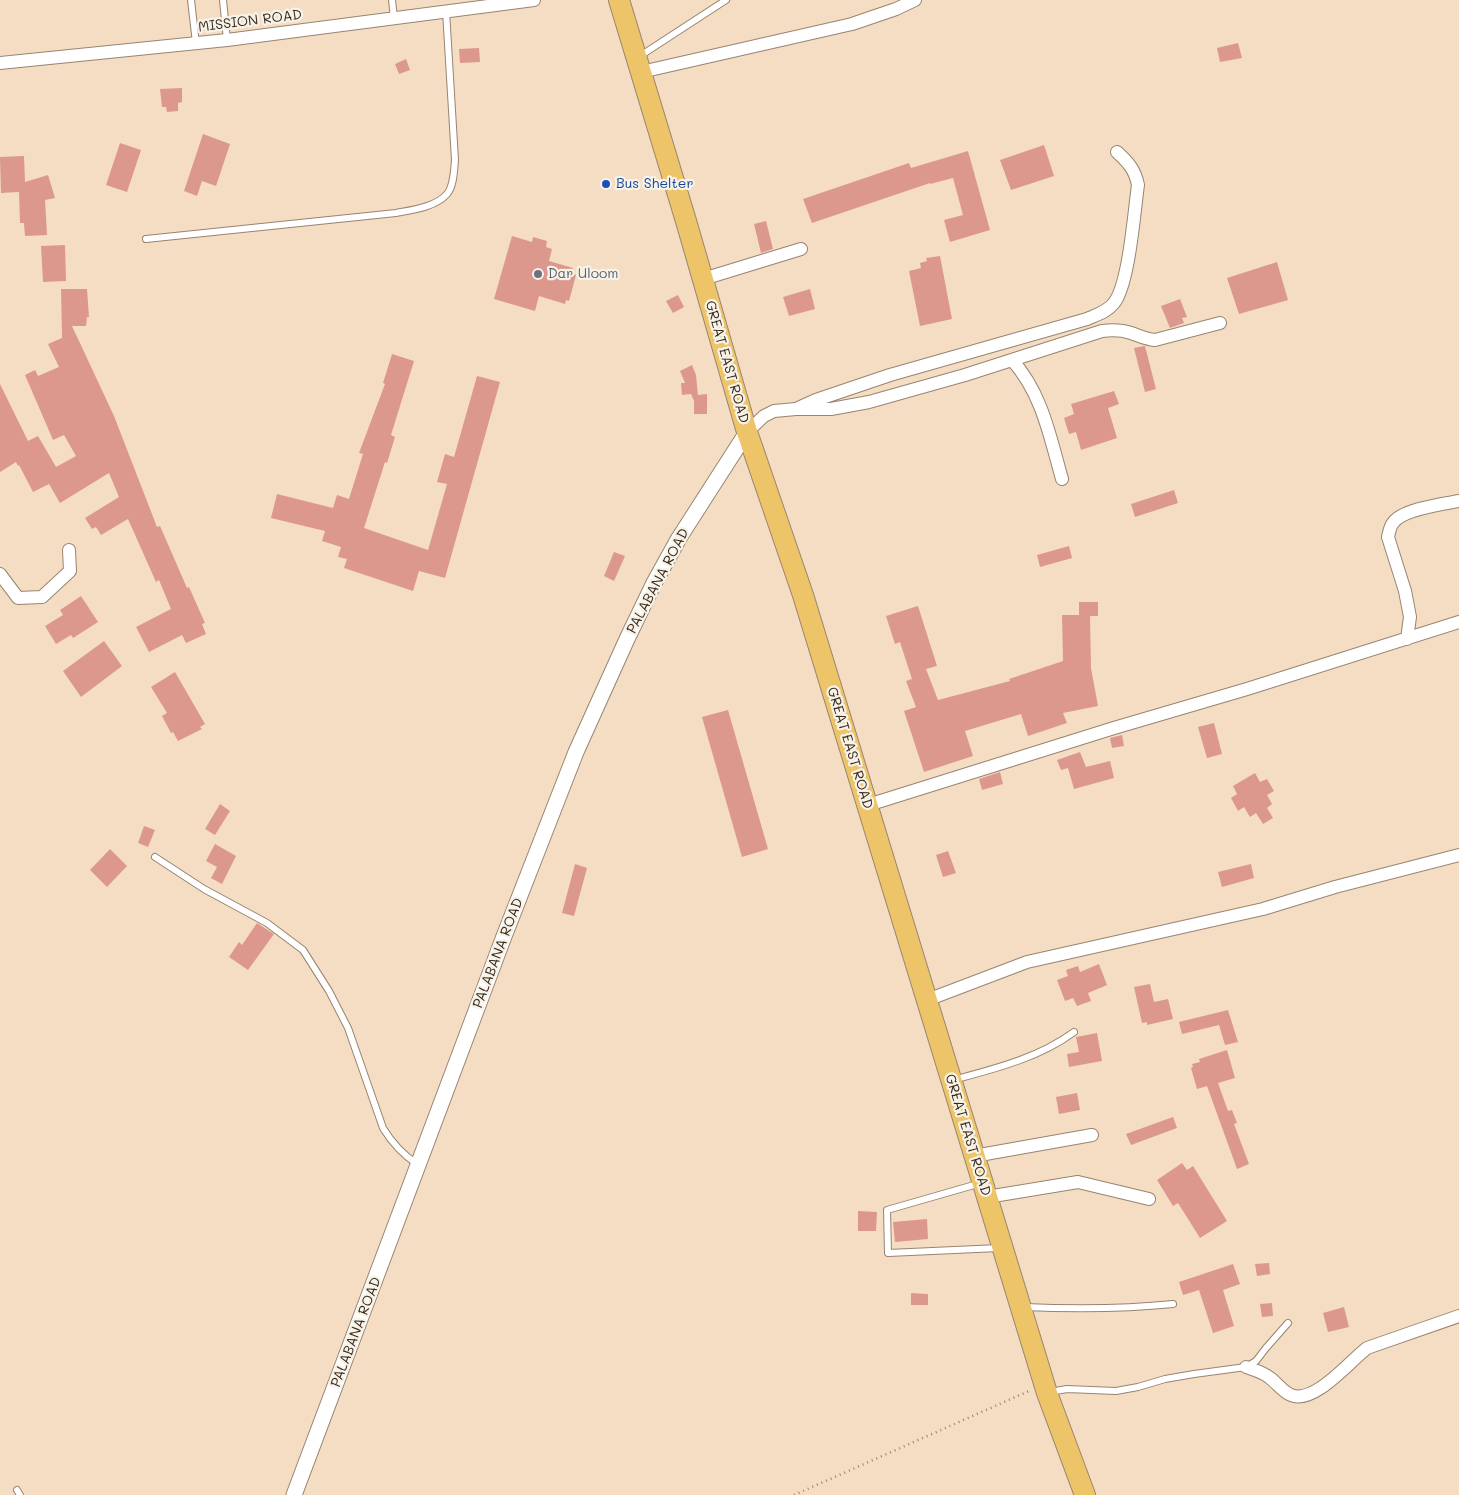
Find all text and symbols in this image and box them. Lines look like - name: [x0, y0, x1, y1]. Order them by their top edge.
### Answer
- street label: MISSION ROAD: [197, 6, 303, 36]
- place label: Bus Shelter: [616, 176, 693, 192]
- marker: Bus Shelter: [600, 178, 612, 190]
- place label: Dar Uloom: [548, 266, 618, 282]
- marker: Dar Uloom: [532, 268, 544, 280]
- street label: GREAT EAST ROAD: [701, 299, 753, 425]
- street label: PALABANA ROAD: [623, 526, 693, 636]
- street label: GREAT EAST ROAD: [823, 685, 877, 811]
- street label: PALABANA ROAD: [469, 896, 527, 1010]
- street label: GREAT EAST ROAD: [941, 1072, 995, 1198]
- street label: PALABANA ROAD: [327, 1275, 385, 1389]

